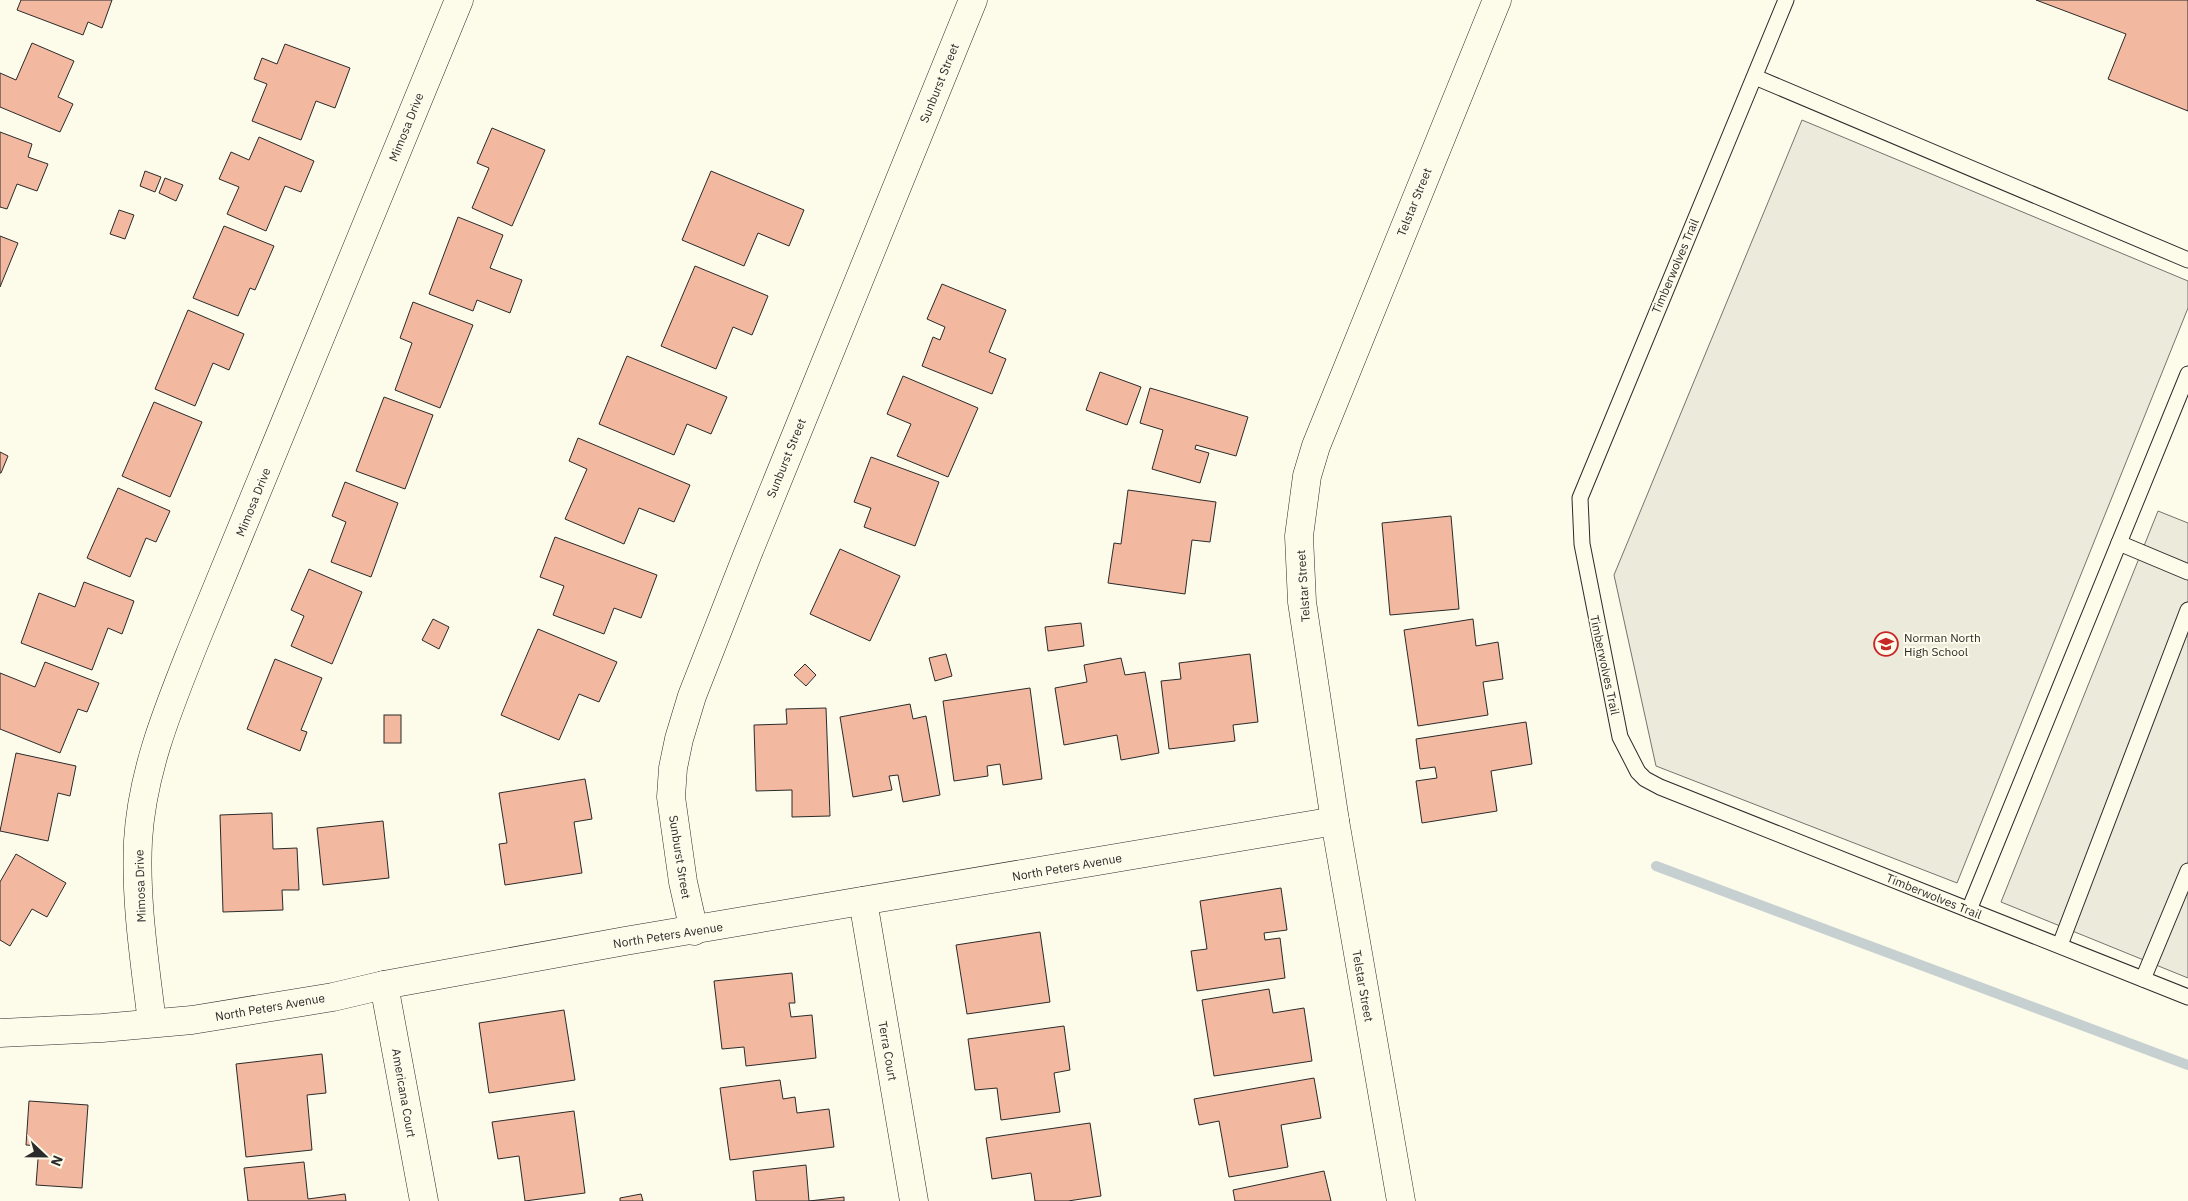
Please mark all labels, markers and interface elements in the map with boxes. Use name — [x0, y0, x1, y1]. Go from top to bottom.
street label: Sunburst Street — [916, 41, 962, 125]
street label: Mimosa Drive — [385, 90, 427, 164]
street label: Telstar Street — [1393, 166, 1435, 238]
street label: Timberwolves Trail — [1648, 216, 1702, 316]
street label: Sunburst Street — [763, 416, 809, 500]
street label: Mimosa Drive — [232, 465, 274, 539]
street label: Telstar Street — [1293, 549, 1313, 623]
street label: Timberwolves Trail — [1587, 614, 1623, 716]
place label: Norman North High School — [1904, 630, 1981, 659]
school or university icon: Norman North High School — [1873, 631, 1899, 657]
street label: Sunburst Street — [666, 814, 694, 900]
street label: Mimosa Drive — [131, 849, 149, 923]
street label: North Peters Avenue — [1011, 850, 1123, 884]
street label: Timberwolves Trail — [1884, 870, 1984, 922]
street label: North Peters Avenue — [612, 919, 724, 951]
street label: Telstar Street — [1349, 949, 1377, 1023]
street label: North Peters Avenue — [214, 990, 326, 1024]
street label: Terra Court — [875, 1020, 901, 1082]
street label: Americana Court — [389, 1047, 419, 1139]
north arrow — [20, 1131, 70, 1181]
text: N — [47, 1153, 67, 1169]

